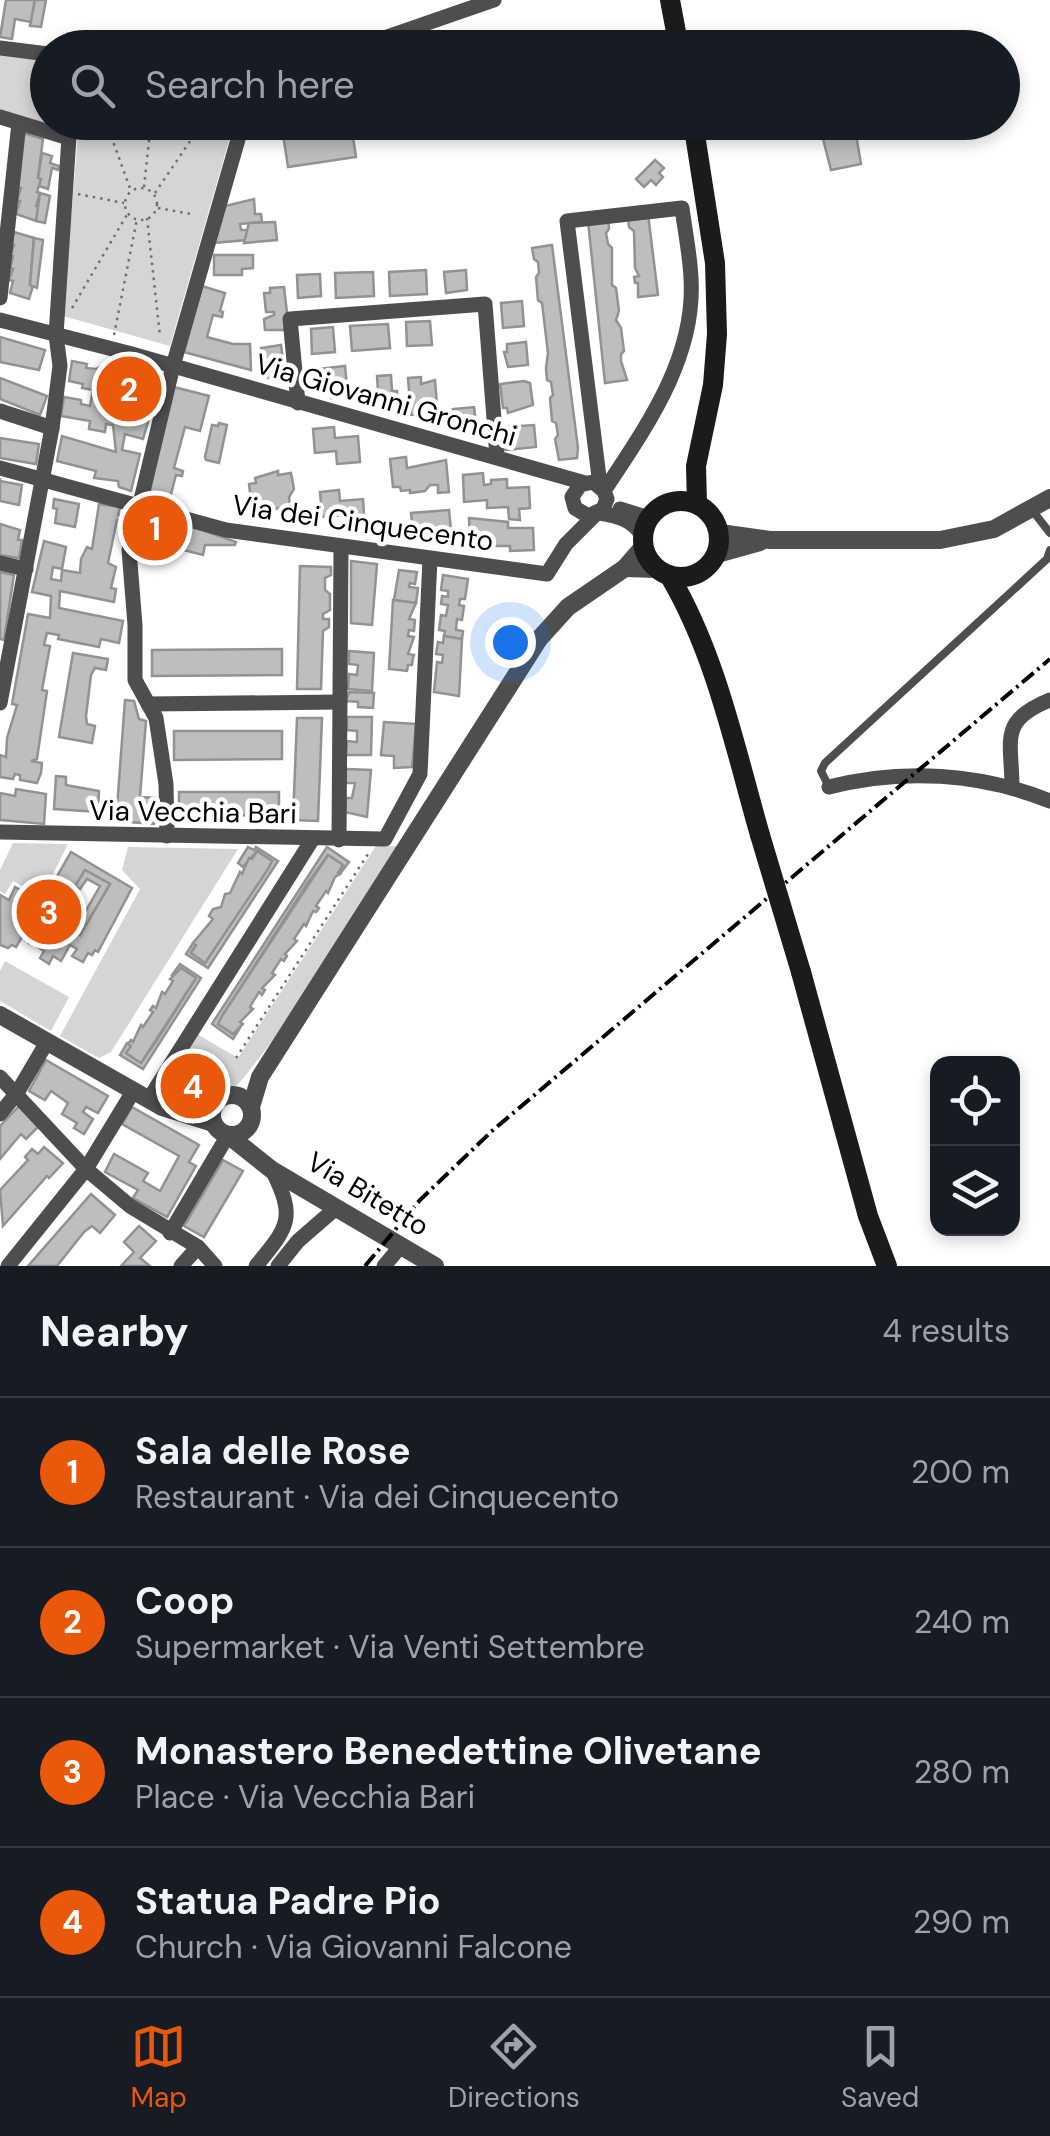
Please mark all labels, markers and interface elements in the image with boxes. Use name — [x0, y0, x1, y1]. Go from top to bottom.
search box — [30, 30, 1020, 140]
icon: search — [65, 58, 120, 113]
text: Search here — [145, 60, 355, 110]
street label: Via Giovanni Gronchi — [251, 345, 521, 455]
pin: 2 — [96, 352, 162, 426]
street label: Via dei Cinquecento — [230, 486, 496, 560]
pin: 1 — [122, 490, 188, 566]
your location — [485, 617, 536, 668]
street label: Via Vecchia Bari — [89, 792, 297, 832]
pin: 3 — [17, 874, 82, 950]
pin: 4 — [160, 1048, 226, 1124]
map controls — [930, 1056, 1020, 1236]
button: locate — [930, 1056, 1020, 1146]
street label: Via Bitetto — [300, 1143, 436, 1245]
button: layers — [930, 1146, 1020, 1236]
text: Nearby — [40, 1304, 189, 1359]
text: 4 results — [883, 1310, 1010, 1352]
text: Sala delle Rose — [135, 1426, 411, 1476]
text: 1 — [67, 1451, 78, 1493]
text: 200 m — [911, 1451, 1010, 1493]
text: Restaurant · Via dei Cinquecento — [135, 1476, 619, 1518]
text: Coop — [135, 1576, 234, 1626]
text: 2 — [63, 1601, 82, 1643]
text: 240 m — [914, 1601, 1010, 1643]
text: Supermarket · Via Venti Settembre — [135, 1626, 645, 1668]
text: Monastero Benedettine Olivetane — [135, 1726, 762, 1776]
text: 3 — [63, 1751, 82, 1793]
text: 280 m — [914, 1751, 1010, 1793]
text: Place · Via Vecchia Bari — [135, 1776, 475, 1818]
text: Statua Padre Pio — [135, 1876, 441, 1926]
text: 4 — [62, 1901, 83, 1943]
text: 290 m — [913, 1901, 1010, 1943]
text: Church · Via Giovanni Falcone — [135, 1926, 572, 1968]
tab: Map — [131, 2019, 187, 2116]
tab: Directions — [448, 2019, 580, 2116]
tab: Saved — [841, 2019, 919, 2116]

